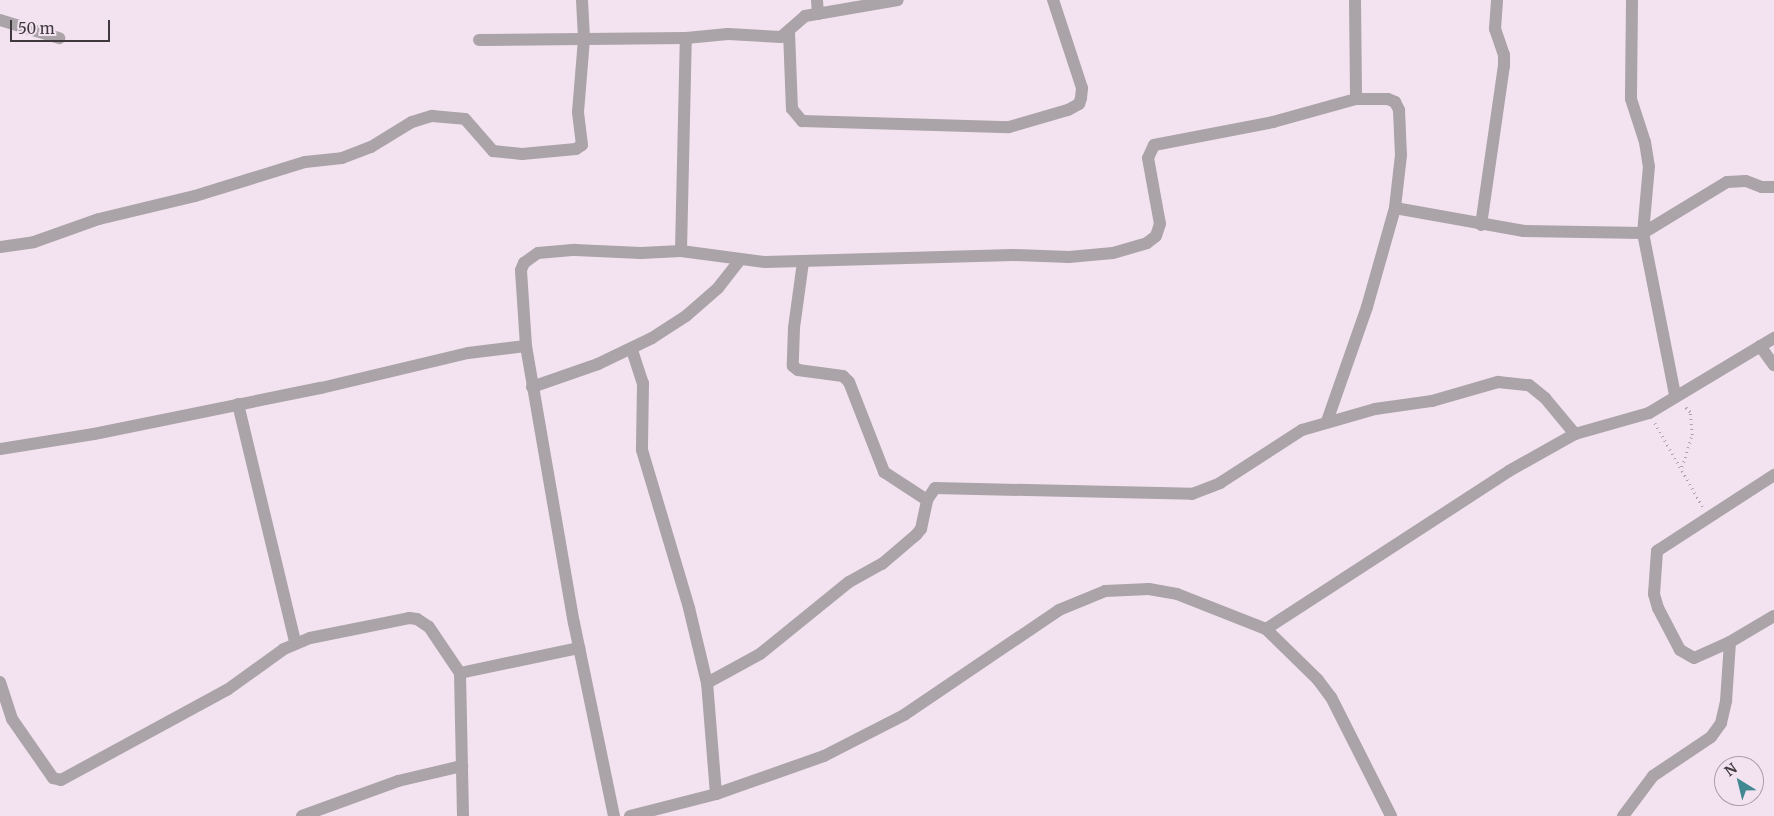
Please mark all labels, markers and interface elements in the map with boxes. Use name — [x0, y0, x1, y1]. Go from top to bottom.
scale bar — [12, 10, 112, 42]
text: 50 m — [18, 19, 55, 38]
north arrow — [1714, 756, 1764, 806]
text: N — [1721, 759, 1741, 780]

